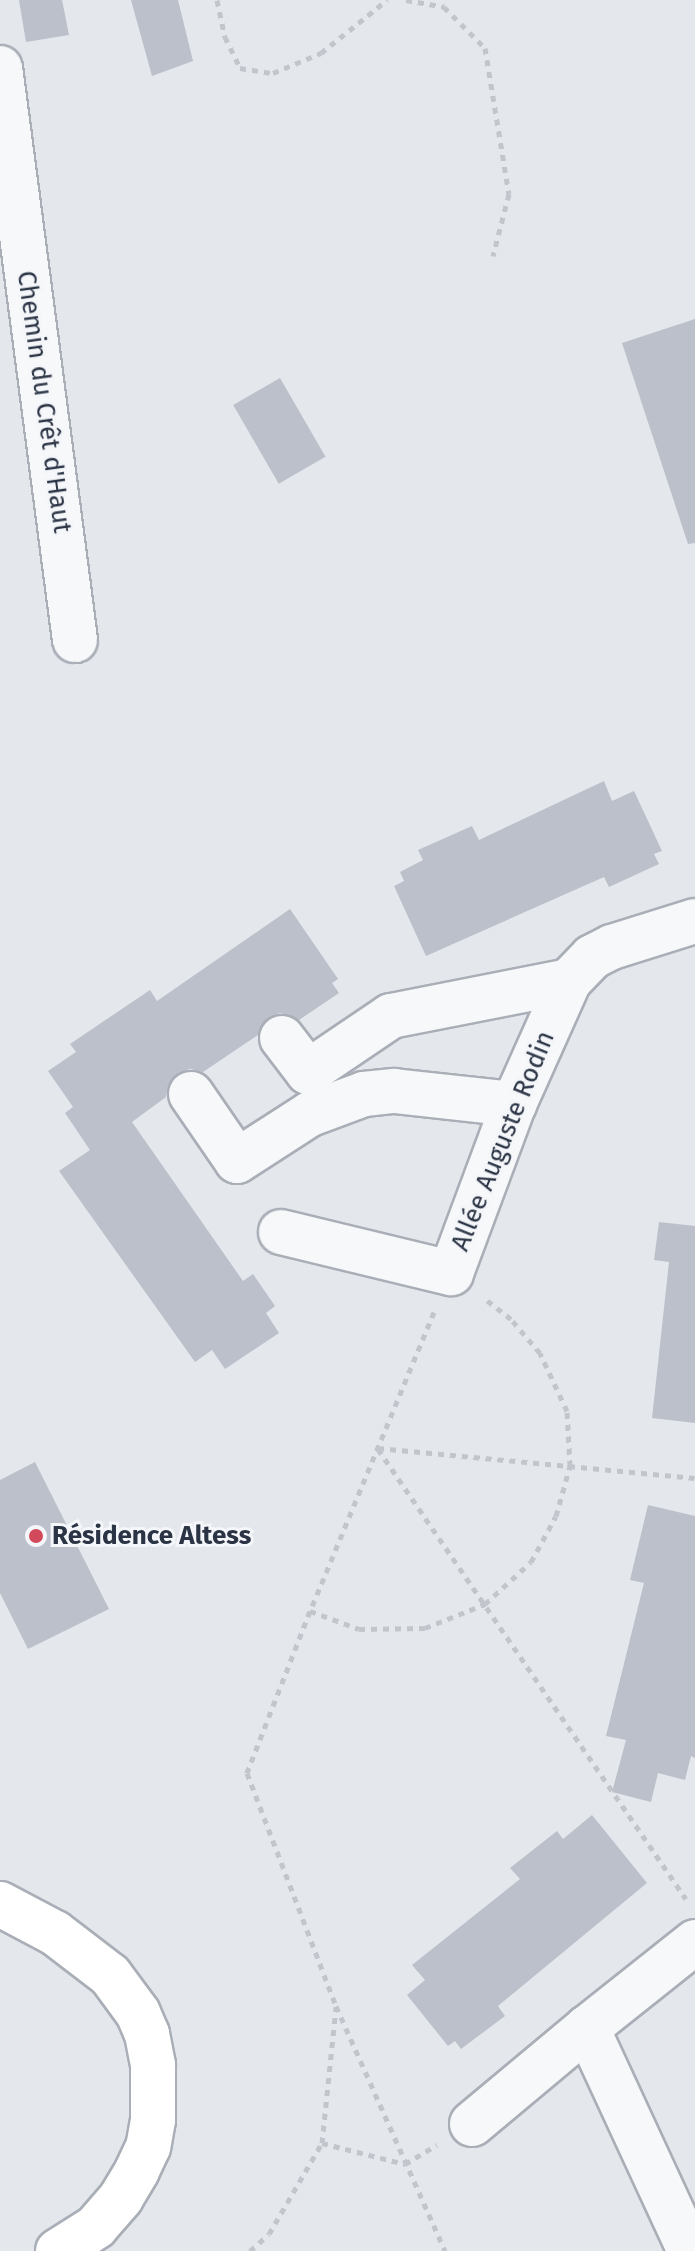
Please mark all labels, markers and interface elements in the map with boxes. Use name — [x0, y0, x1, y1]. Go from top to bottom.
street label: Chemin du Crêt d'Haut — [10, 269, 78, 535]
street label: Allée Auguste Rodin — [445, 1026, 561, 1256]
place label: Résidence Altess — [52, 1520, 251, 1552]
marker: Résidence Altess — [27, 1527, 45, 1545]

